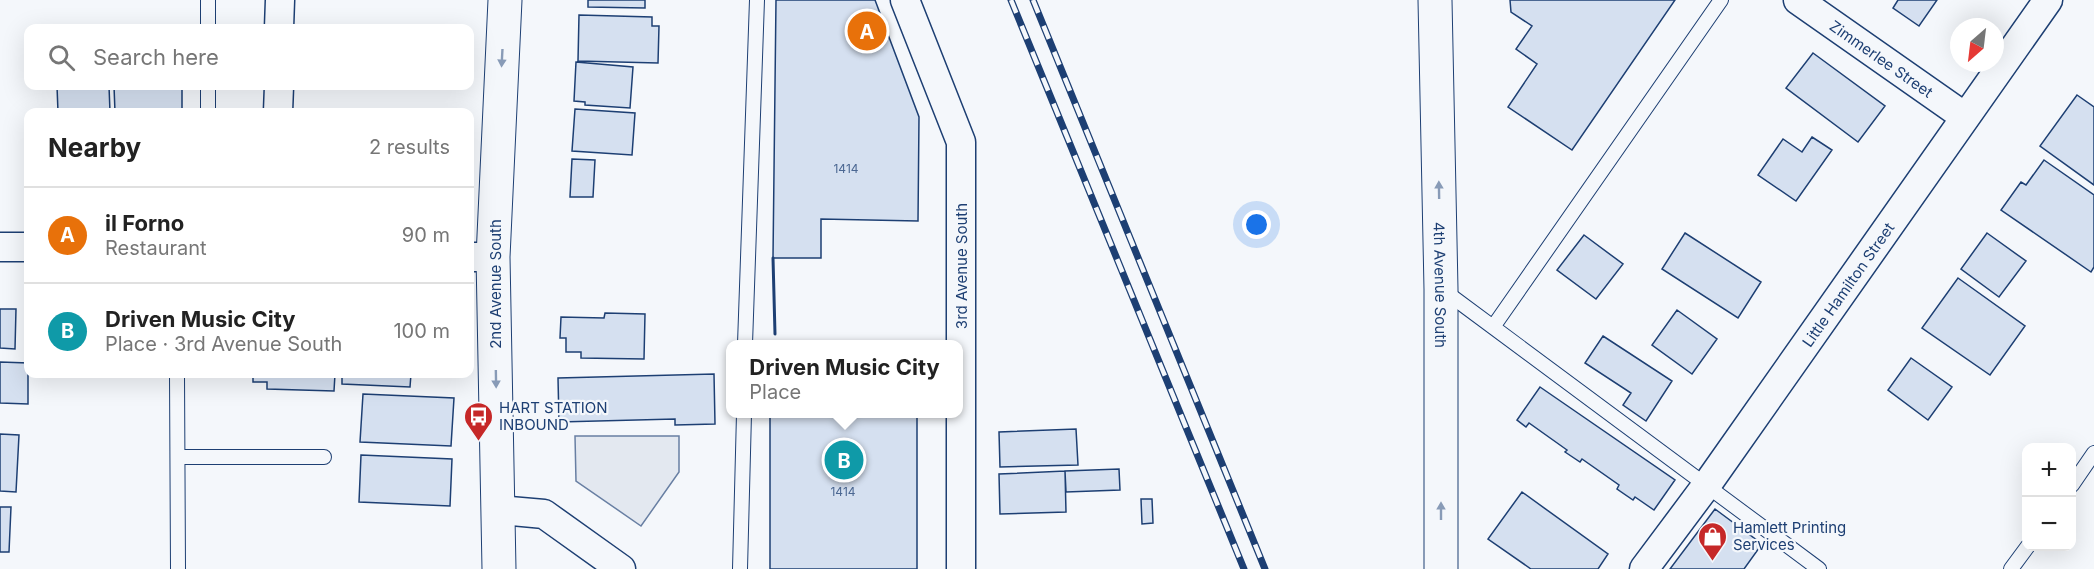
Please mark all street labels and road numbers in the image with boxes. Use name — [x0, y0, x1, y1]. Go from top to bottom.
street label: Zimmerlee Street — [1826, 16, 1937, 101]
street label: 3rd Avenue South — [952, 203, 971, 329]
street label: 2nd Avenue South — [486, 219, 505, 349]
street label: Little Hamilton Street — [1798, 219, 1898, 350]
street label: 4th Avenue South — [1430, 222, 1451, 348]

